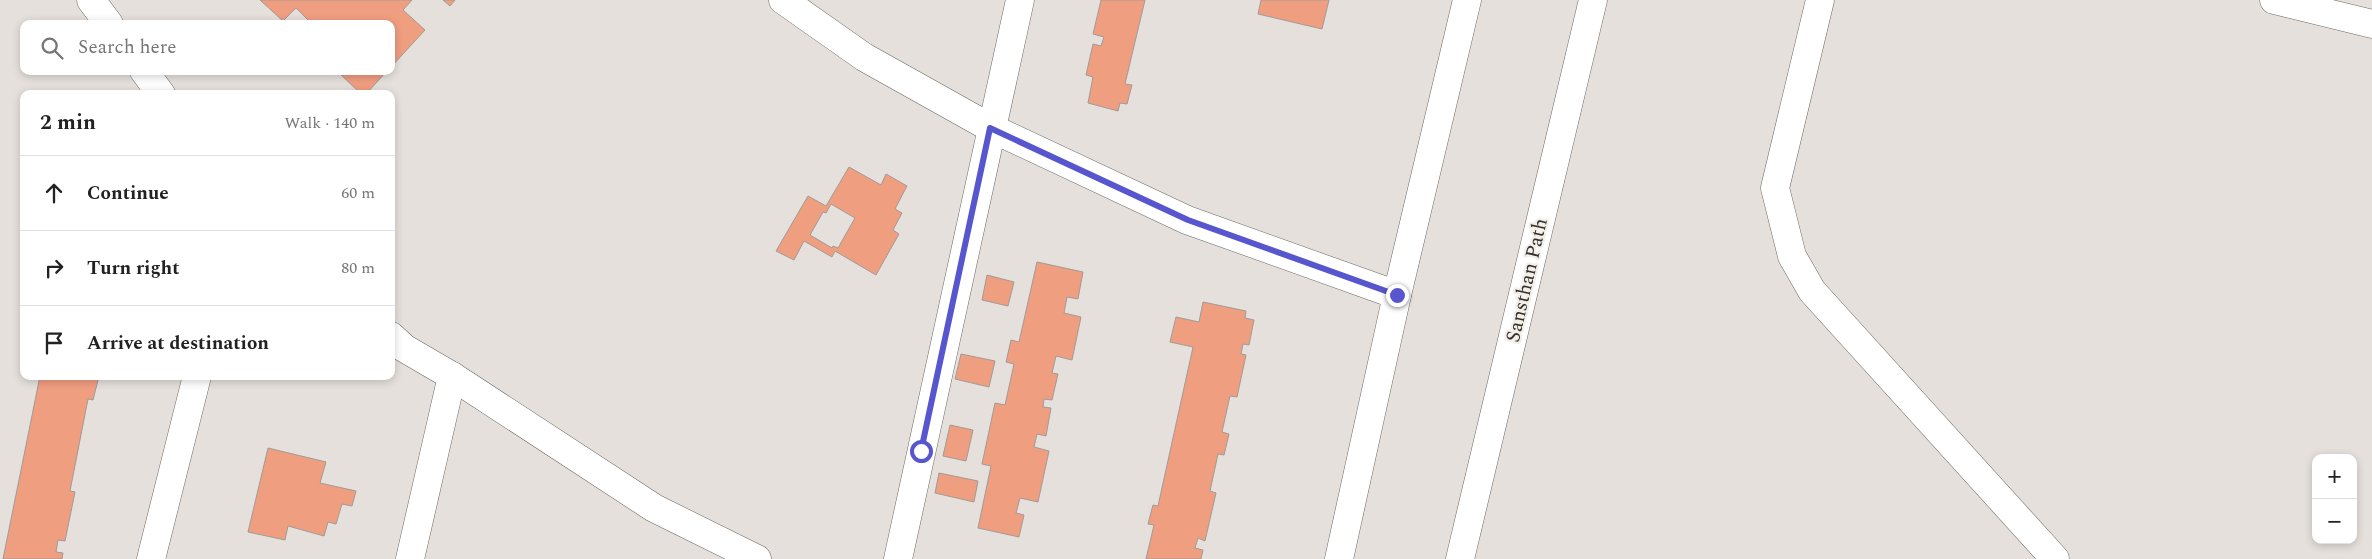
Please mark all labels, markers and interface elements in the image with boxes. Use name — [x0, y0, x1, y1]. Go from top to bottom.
search box — [20, 20, 395, 75]
text: Search here — [78, 33, 177, 62]
icon: search — [38, 34, 66, 62]
text: 2 min — [40, 107, 96, 139]
text: Walk · 140 m — [284, 111, 375, 135]
icon: ahead — [40, 179, 68, 207]
text: Continue — [87, 179, 169, 208]
text: 60 m — [341, 181, 375, 205]
street label: Sansthan Path — [1498, 215, 1556, 345]
icon: right — [40, 254, 68, 282]
text: Turn right — [87, 254, 180, 283]
text: 80 m — [341, 256, 375, 280]
route end — [1386, 284, 1409, 307]
icon: arrive — [40, 329, 68, 357]
text: Arrive at destination — [87, 329, 269, 358]
route start — [910, 440, 933, 463]
map controls — [2312, 454, 2357, 544]
button: + — [2312, 454, 2357, 499]
button: − — [2312, 499, 2357, 544]

